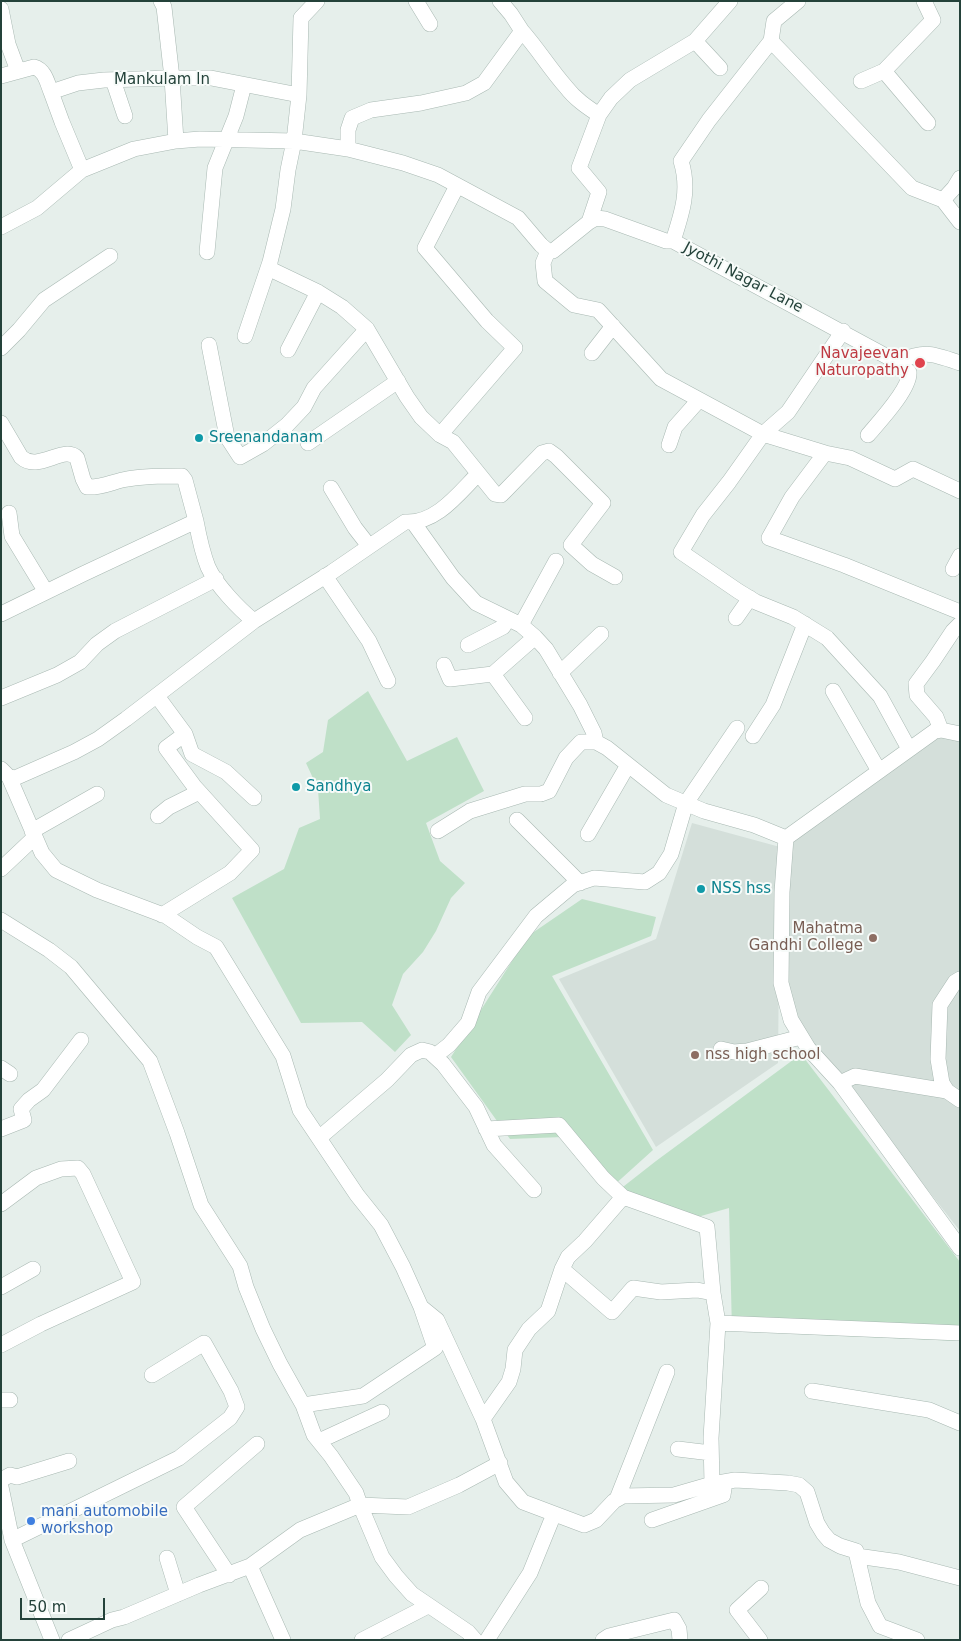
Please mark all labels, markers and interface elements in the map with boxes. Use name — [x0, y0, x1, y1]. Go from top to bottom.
street label: Mankulam ln — [114, 71, 210, 89]
street label: Jyothi Nagar Lane — [680, 239, 806, 317]
place label: Navajeevan Naturopathy — [815, 345, 909, 380]
marker: Navajeevan Naturopathy — [913, 356, 927, 370]
place label: Sreenandanam — [209, 429, 323, 447]
marker: Sreenandanam — [193, 432, 205, 444]
place label: Sandhya — [306, 778, 371, 796]
marker: Sandhya — [290, 781, 302, 793]
place label: NSS hss — [711, 880, 771, 898]
marker: NSS hss — [695, 883, 707, 895]
place label: Mahatma Gandhi College — [749, 920, 863, 955]
marker: Mahatma Gandhi College — [867, 932, 879, 944]
place label: nss high school — [705, 1046, 820, 1064]
marker: nss high school — [689, 1049, 701, 1061]
place label: mani automobile workshop — [41, 1503, 168, 1538]
marker: mani automobile workshop — [25, 1515, 37, 1527]
scale bar — [22, 1588, 108, 1620]
text: 50 m — [28, 1598, 66, 1616]

